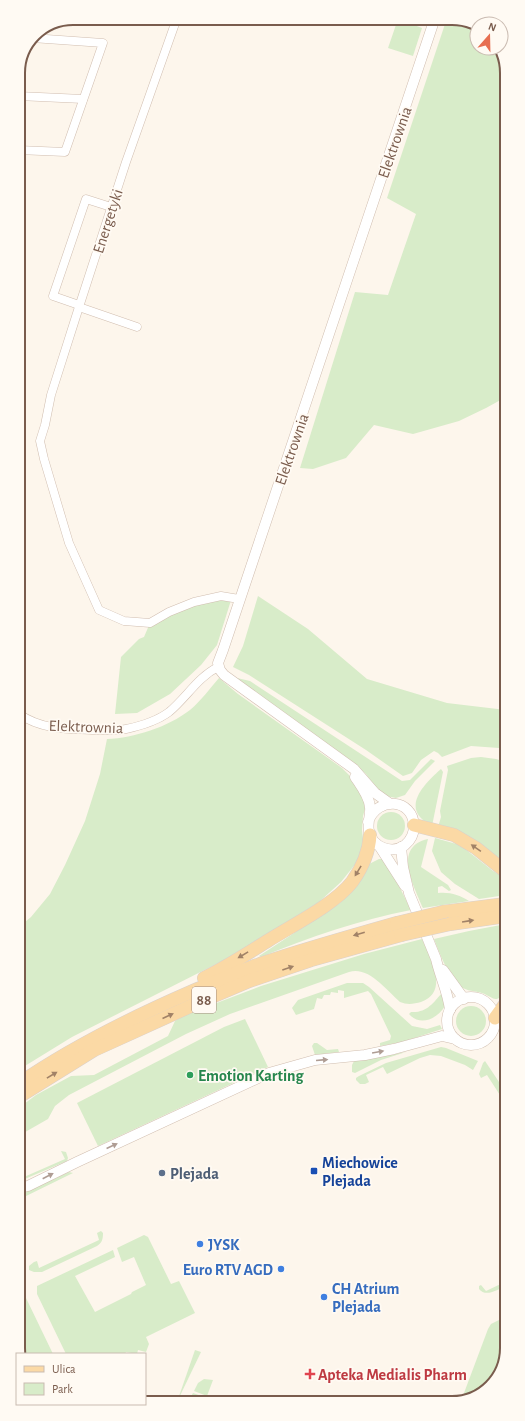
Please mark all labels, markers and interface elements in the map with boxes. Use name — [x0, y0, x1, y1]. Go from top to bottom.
north arrow — [469, 16, 509, 56]
text: N — [487, 21, 498, 34]
street label: Elektrownia — [375, 104, 415, 180]
street label: Energetyki — [90, 187, 127, 256]
street label: Elektrownia — [272, 411, 312, 487]
street label: Elektrownia — [48, 718, 123, 736]
one-way arrow — [470, 844, 481, 852]
one-way arrow — [355, 865, 362, 877]
one-way arrow — [462, 918, 474, 924]
one-way arrow — [353, 931, 365, 937]
one-way arrow — [237, 952, 249, 959]
one-way arrow — [283, 965, 295, 971]
road number: 88 — [192, 987, 216, 1013]
one-way arrow — [162, 1013, 173, 1019]
one-way arrow — [372, 1049, 384, 1055]
one-way arrow — [316, 1056, 328, 1063]
place label: Emotion Karting — [198, 1068, 305, 1084]
marker: Emotion Karting — [185, 1070, 195, 1080]
one-way arrow — [46, 1072, 58, 1079]
one-way arrow — [107, 1143, 118, 1149]
place label: Miechowice Plejada — [322, 1155, 398, 1190]
place label: Plejada — [170, 1166, 219, 1183]
marker: Miechowice Plejada — [309, 1166, 319, 1176]
marker: Plejada — [157, 1168, 167, 1178]
one-way arrow — [43, 1173, 54, 1179]
place label: JYSK — [208, 1237, 240, 1253]
marker: JYSK — [195, 1239, 205, 1249]
place label: Euro RTV AGD — [183, 1262, 274, 1278]
marker: Euro RTV AGD — [276, 1264, 286, 1274]
place label: CH Atrium Plejada — [332, 1281, 400, 1316]
marker: CH Atrium Plejada — [319, 1292, 329, 1302]
legend — [16, 1353, 146, 1405]
text: Ulica — [52, 1363, 76, 1375]
place label: Apteka Medialis Pharm — [318, 1367, 467, 1383]
marker: Apteka Medialis Pharm — [305, 1369, 315, 1379]
text: Park — [52, 1383, 73, 1395]

